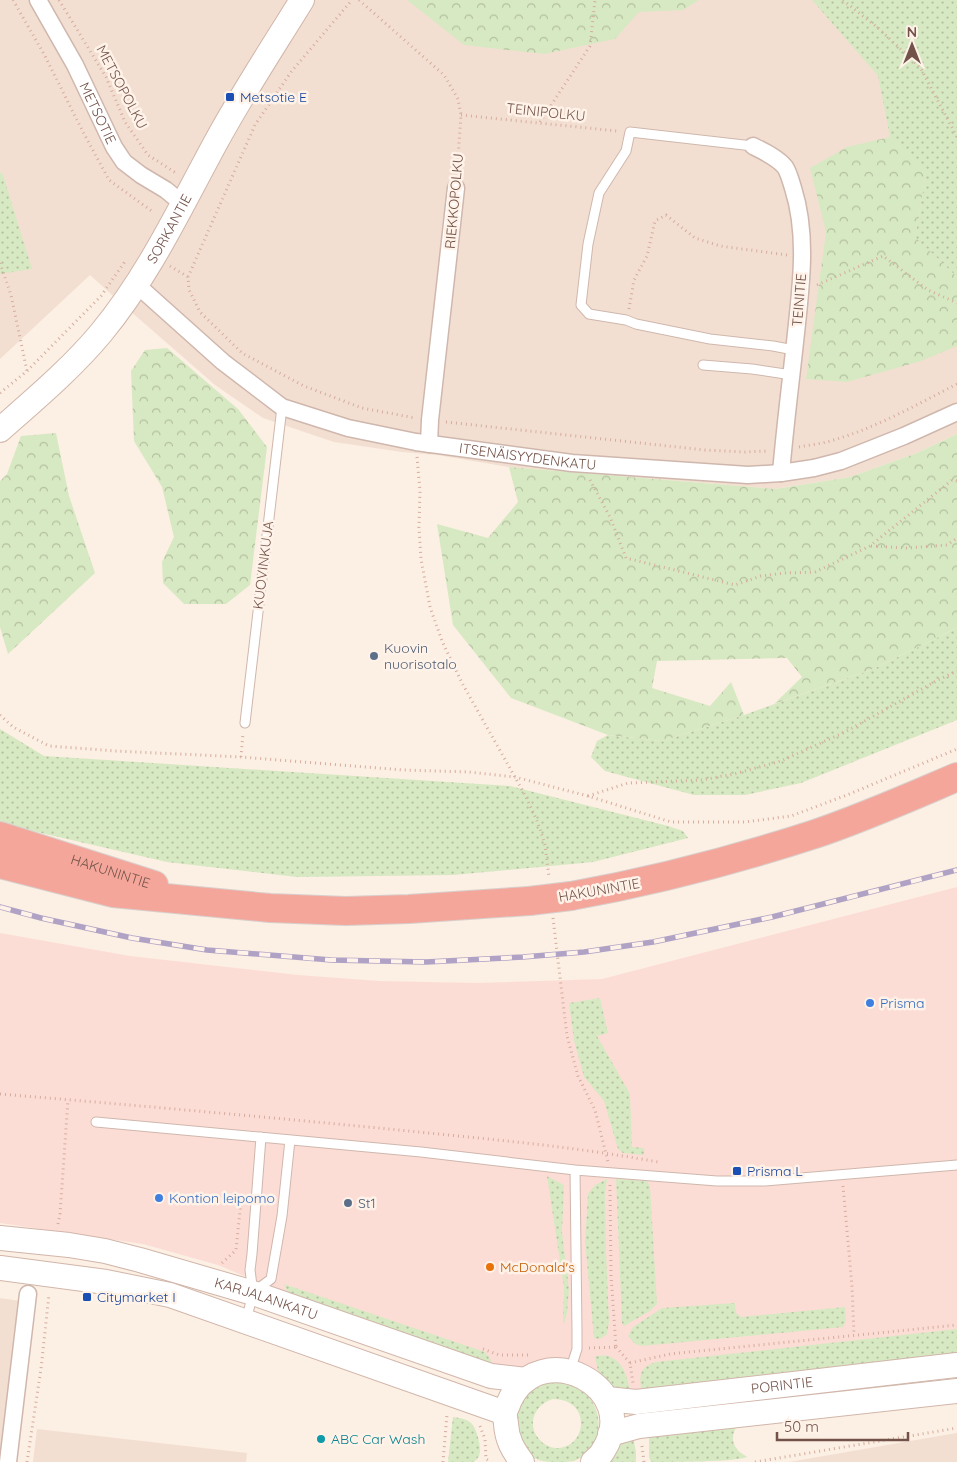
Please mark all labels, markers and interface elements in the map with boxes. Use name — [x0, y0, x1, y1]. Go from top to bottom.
north arrow — [887, 20, 937, 70]
text: N — [907, 23, 917, 41]
street label: METSOPOLKU — [92, 42, 152, 132]
street label: METSOTIE — [75, 79, 120, 147]
place label: Metsotie E — [240, 88, 307, 106]
marker: Metsotie E — [224, 91, 236, 103]
street label: TEINIPOLKU — [506, 99, 586, 125]
street label: RIEKKOPOLKU — [441, 153, 467, 249]
street label: SORKANTIE — [143, 191, 196, 267]
street label: TEINITIE — [788, 273, 810, 327]
street label: ITSENÄISYYDENKATU — [458, 439, 597, 474]
street label: KUOVINKUJA — [249, 520, 277, 610]
place label: Kuovin nuorisotalo — [384, 639, 457, 673]
marker: Kuovin nuorisotalo — [368, 650, 380, 662]
street label: HAKUNINTIE — [69, 850, 152, 892]
street label: HAKUNINTIE — [557, 874, 641, 906]
place label: Prisma — [880, 994, 925, 1012]
marker: Prisma — [864, 997, 876, 1009]
place label: Prisma L — [747, 1162, 803, 1180]
marker: Prisma L — [731, 1165, 743, 1177]
place label: Kontion leipomo — [169, 1189, 275, 1207]
marker: Kontion leipomo — [153, 1192, 165, 1204]
place label: St1 — [358, 1194, 376, 1212]
marker: St1 — [342, 1197, 354, 1209]
place label: McDonald's — [500, 1258, 575, 1276]
marker: McDonald's — [484, 1261, 496, 1273]
street label: KARJALANKATU — [212, 1273, 320, 1324]
place label: Citymarket I — [97, 1288, 176, 1306]
marker: Citymarket I — [81, 1291, 93, 1303]
street label: PORINTIE — [750, 1373, 814, 1398]
scale bar — [777, 1410, 908, 1442]
text: 50 m — [784, 1417, 819, 1436]
place label: ABC Car Wash — [331, 1430, 425, 1448]
marker: ABC Car Wash — [315, 1433, 327, 1445]

